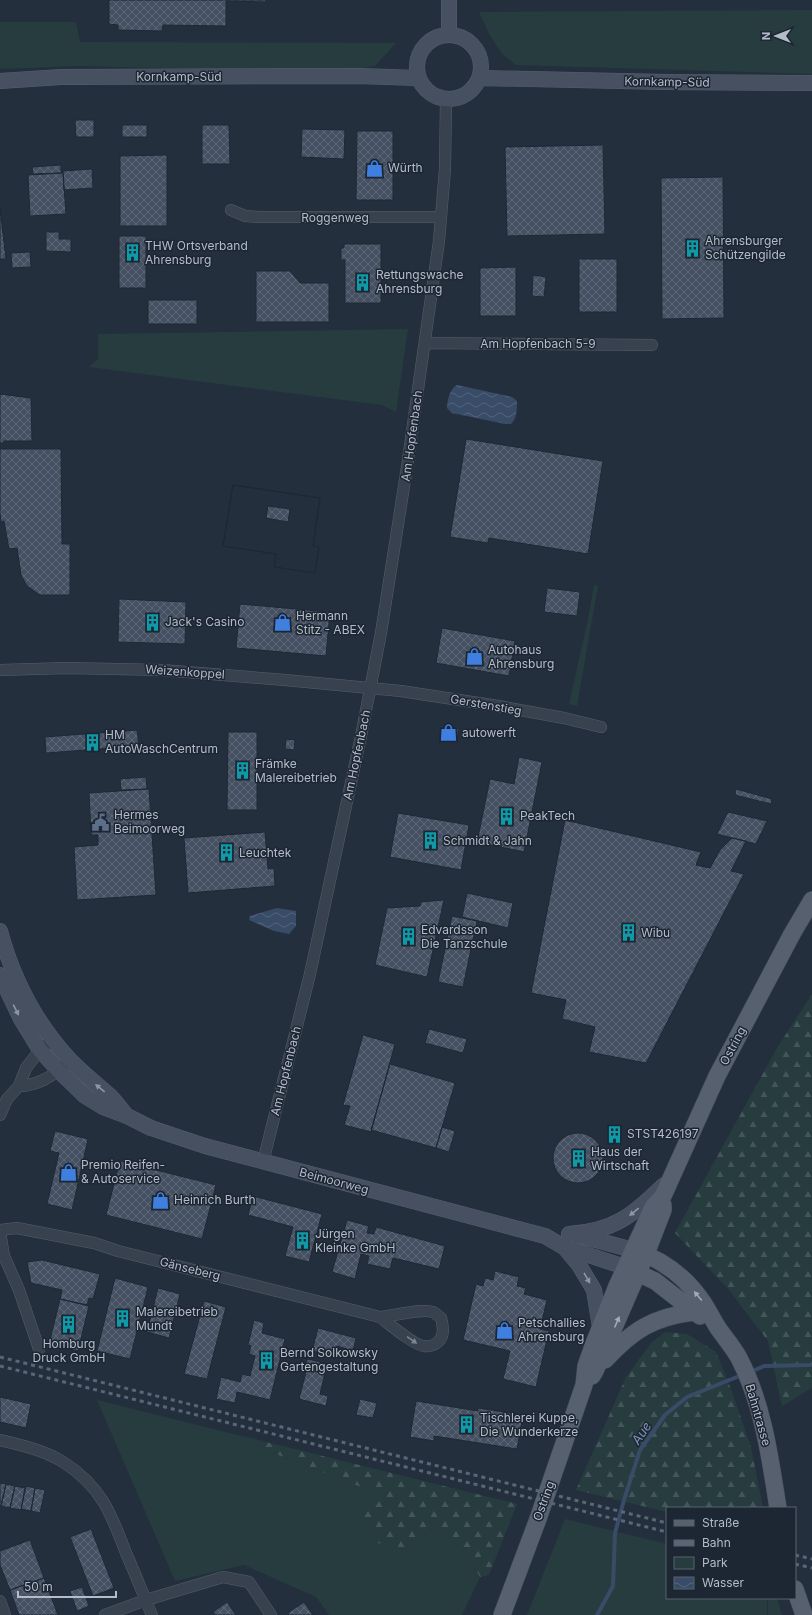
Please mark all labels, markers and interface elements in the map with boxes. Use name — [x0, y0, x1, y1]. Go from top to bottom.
north arrow — [756, 16, 796, 56]
text: N — [759, 32, 773, 40]
street label: Kornkamp-Süd — [136, 69, 222, 84]
street label: Kornkamp-Süd — [624, 73, 710, 90]
shop icon: Würth — [365, 158, 385, 178]
place label: Würth — [388, 160, 423, 175]
street label: Roggenweg — [301, 210, 369, 225]
place label: Ahrensburger Schützengilde — [705, 233, 786, 262]
place label: THW Ortsverband Ahrensburg — [145, 238, 248, 267]
building icon: Ahrensburger Schützengilde — [682, 238, 702, 258]
building icon: THW Ortsverband Ahrensburg — [122, 243, 142, 263]
place label: Rettungswache Ahrensburg — [376, 267, 464, 296]
building icon: Rettungswache Ahrensburg — [353, 272, 373, 292]
street label: Am Hopfenbach 5-9 — [480, 336, 596, 351]
street label: Am Hopfenbach — [398, 389, 425, 483]
place label: Hermann Stitz - ABEX — [296, 608, 365, 637]
building icon: Jack's Casino — [142, 612, 162, 632]
shop icon: Hermann Stitz - ABEX — [273, 613, 293, 633]
place label: Jack's Casino — [165, 614, 244, 629]
place label: Autohaus Ahrensburg — [488, 642, 554, 671]
shop icon: Autohaus Ahrensburg — [465, 647, 485, 667]
street label: Weizenkoppel — [145, 661, 225, 682]
street label: Gerstenstieg — [449, 691, 523, 718]
street label: Am Hopfenbach — [340, 708, 373, 801]
shop icon: autowerft — [439, 723, 459, 743]
place label: autowerft — [462, 725, 516, 740]
place label: HM AutoWaschCentrum — [105, 727, 218, 756]
building icon: HM AutoWaschCentrum — [82, 732, 102, 752]
place label: Främke Malereibetrieb — [255, 756, 337, 785]
building icon: Främke Malereibetrieb — [232, 761, 252, 781]
building icon: PeakTech — [497, 806, 517, 826]
place label: Hermes Beimoorweg — [114, 807, 185, 836]
place label: PeakTech — [520, 808, 575, 823]
public building icon: Hermes Beimoorweg — [91, 812, 111, 832]
building icon: Schmidt & Jahn — [420, 831, 440, 851]
place label: Schmidt & Jahn — [443, 833, 532, 848]
building icon: Leuchtek — [216, 843, 236, 863]
place label: Leuchtek — [239, 845, 292, 860]
place label: Edvardsson Die Tanzschule — [421, 922, 508, 951]
building icon: Wibu — [618, 923, 638, 943]
place label: Wibu — [641, 925, 670, 940]
building icon: Edvardsson Die Tanzschule — [398, 927, 418, 947]
one-way arrow — [13, 1005, 19, 1016]
street label: Am Hopfenbach — [267, 1024, 304, 1117]
street label: Ostring — [716, 1024, 749, 1068]
one-way arrow — [95, 1083, 105, 1092]
building icon: STST426197 — [604, 1124, 624, 1144]
place label: STST426197 — [627, 1126, 699, 1141]
place label: Haus der Wirtschaft — [591, 1144, 649, 1173]
building icon: Haus der Wirtschaft — [568, 1149, 588, 1169]
place label: Premio Reifen- & Autoservice — [81, 1157, 165, 1186]
shop icon: Premio Reifen- & Autoservice — [58, 1162, 78, 1182]
street label: Beimoorweg — [298, 1164, 370, 1197]
shop icon: Heinrich Burth — [151, 1190, 171, 1210]
place label: Heinrich Burth — [174, 1192, 256, 1207]
one-way arrow — [629, 1207, 639, 1216]
place label: Jürgen Kleinke GmbH — [315, 1226, 395, 1255]
building icon: Jürgen Kleinke GmbH — [292, 1231, 312, 1251]
street label: Gänseberg — [158, 1254, 222, 1283]
one-way arrow — [583, 1273, 591, 1283]
one-way arrow — [694, 1291, 703, 1301]
place label: Malereibetrieb Mundt — [136, 1304, 218, 1333]
building icon: Malereibetrieb Mundt — [113, 1309, 133, 1329]
building icon: Homburg Druck GmbH — [59, 1315, 79, 1335]
place label: Petschallies Ahrensburg — [518, 1315, 585, 1344]
one-way arrow — [614, 1317, 620, 1328]
shop icon: Petschallies Ahrensburg — [495, 1320, 515, 1340]
place label: Homburg Druck GmbH — [33, 1336, 105, 1365]
one-way arrow — [407, 1336, 417, 1344]
place label: Bernd Solkowsky Gartengestaltung — [280, 1345, 378, 1374]
building icon: Bernd Solkowsky Gartengestaltung — [257, 1350, 277, 1370]
street label: Bahntrasse — [743, 1382, 774, 1448]
place label: Tischlerei Kuppe, Die Wunderkerze — [480, 1410, 578, 1439]
building icon: Tischlerei Kuppe, Die Wunderkerze — [457, 1415, 477, 1435]
water label: Aue — [627, 1419, 654, 1448]
street label: Ostring — [529, 1479, 558, 1523]
legend — [666, 1507, 796, 1599]
text: Straße — [702, 1515, 739, 1530]
text: Bahn — [702, 1535, 731, 1550]
text: Park — [702, 1555, 728, 1570]
scale bar — [18, 1573, 116, 1599]
text: Wasser — [702, 1575, 745, 1590]
text: 50 m — [24, 1579, 53, 1594]

